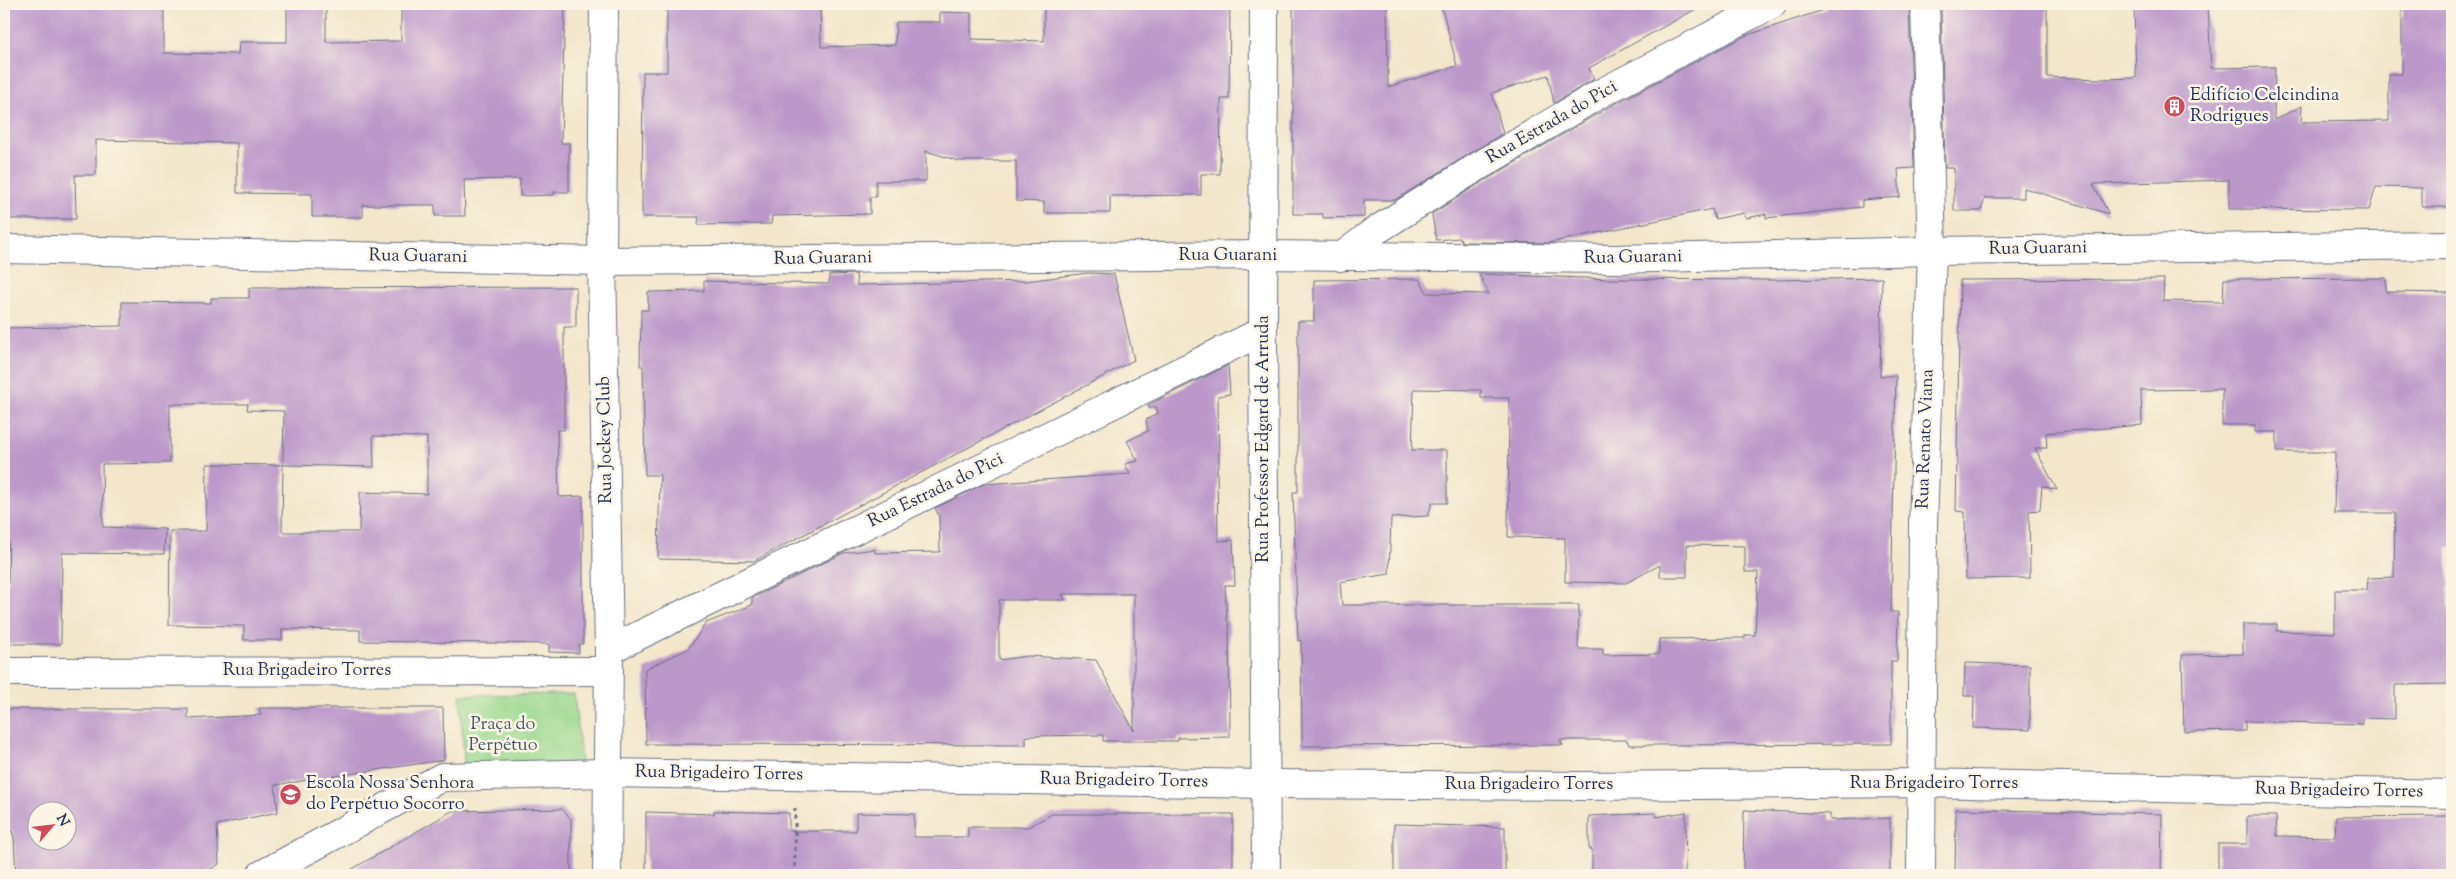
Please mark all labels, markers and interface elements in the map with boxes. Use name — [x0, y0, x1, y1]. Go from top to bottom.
street label: Rua Estrada do Pici — [1481, 75, 1623, 171]
place label: Edifício Celcindina Rodrigues — [2190, 83, 2339, 130]
building icon: Edifício Celcindina Rodrigues — [2162, 94, 2186, 118]
street label: Rua Guarani — [1988, 235, 2088, 263]
street label: Rua Guarani — [368, 243, 468, 271]
street label: Rua Guarani — [1179, 243, 1277, 269]
street label: Rua Guarani — [1583, 244, 1683, 272]
street label: Rua Guarani — [773, 245, 873, 273]
street label: Rua Professor Edgard de Arruda — [1251, 315, 1277, 563]
street label: Rua Renato Viana — [1911, 369, 1941, 509]
street label: Rua Jockey Club — [592, 376, 620, 504]
street label: Rua Estrada do Pici — [864, 447, 1008, 535]
street label: Rua Brigadeiro Torres — [223, 658, 391, 684]
park label: Praça do Perpétuo — [468, 712, 538, 759]
street label: Rua Brigadeiro Torres — [635, 760, 803, 788]
street label: Rua Brigadeiro Torres — [1040, 767, 1208, 795]
place label: Escola Nossa Senhora do Perpétuo Socorro — [306, 771, 474, 818]
street label: Rua Brigadeiro Torres — [1850, 771, 2018, 797]
street label: Rua Brigadeiro Torres — [1445, 772, 1613, 798]
street label: Rua Brigadeiro Torres — [2255, 777, 2423, 805]
school or university icon: Escola Nossa Senhora do Perpétuo Socorro — [278, 782, 302, 806]
north arrow — [28, 802, 78, 852]
text: N — [50, 811, 73, 830]

